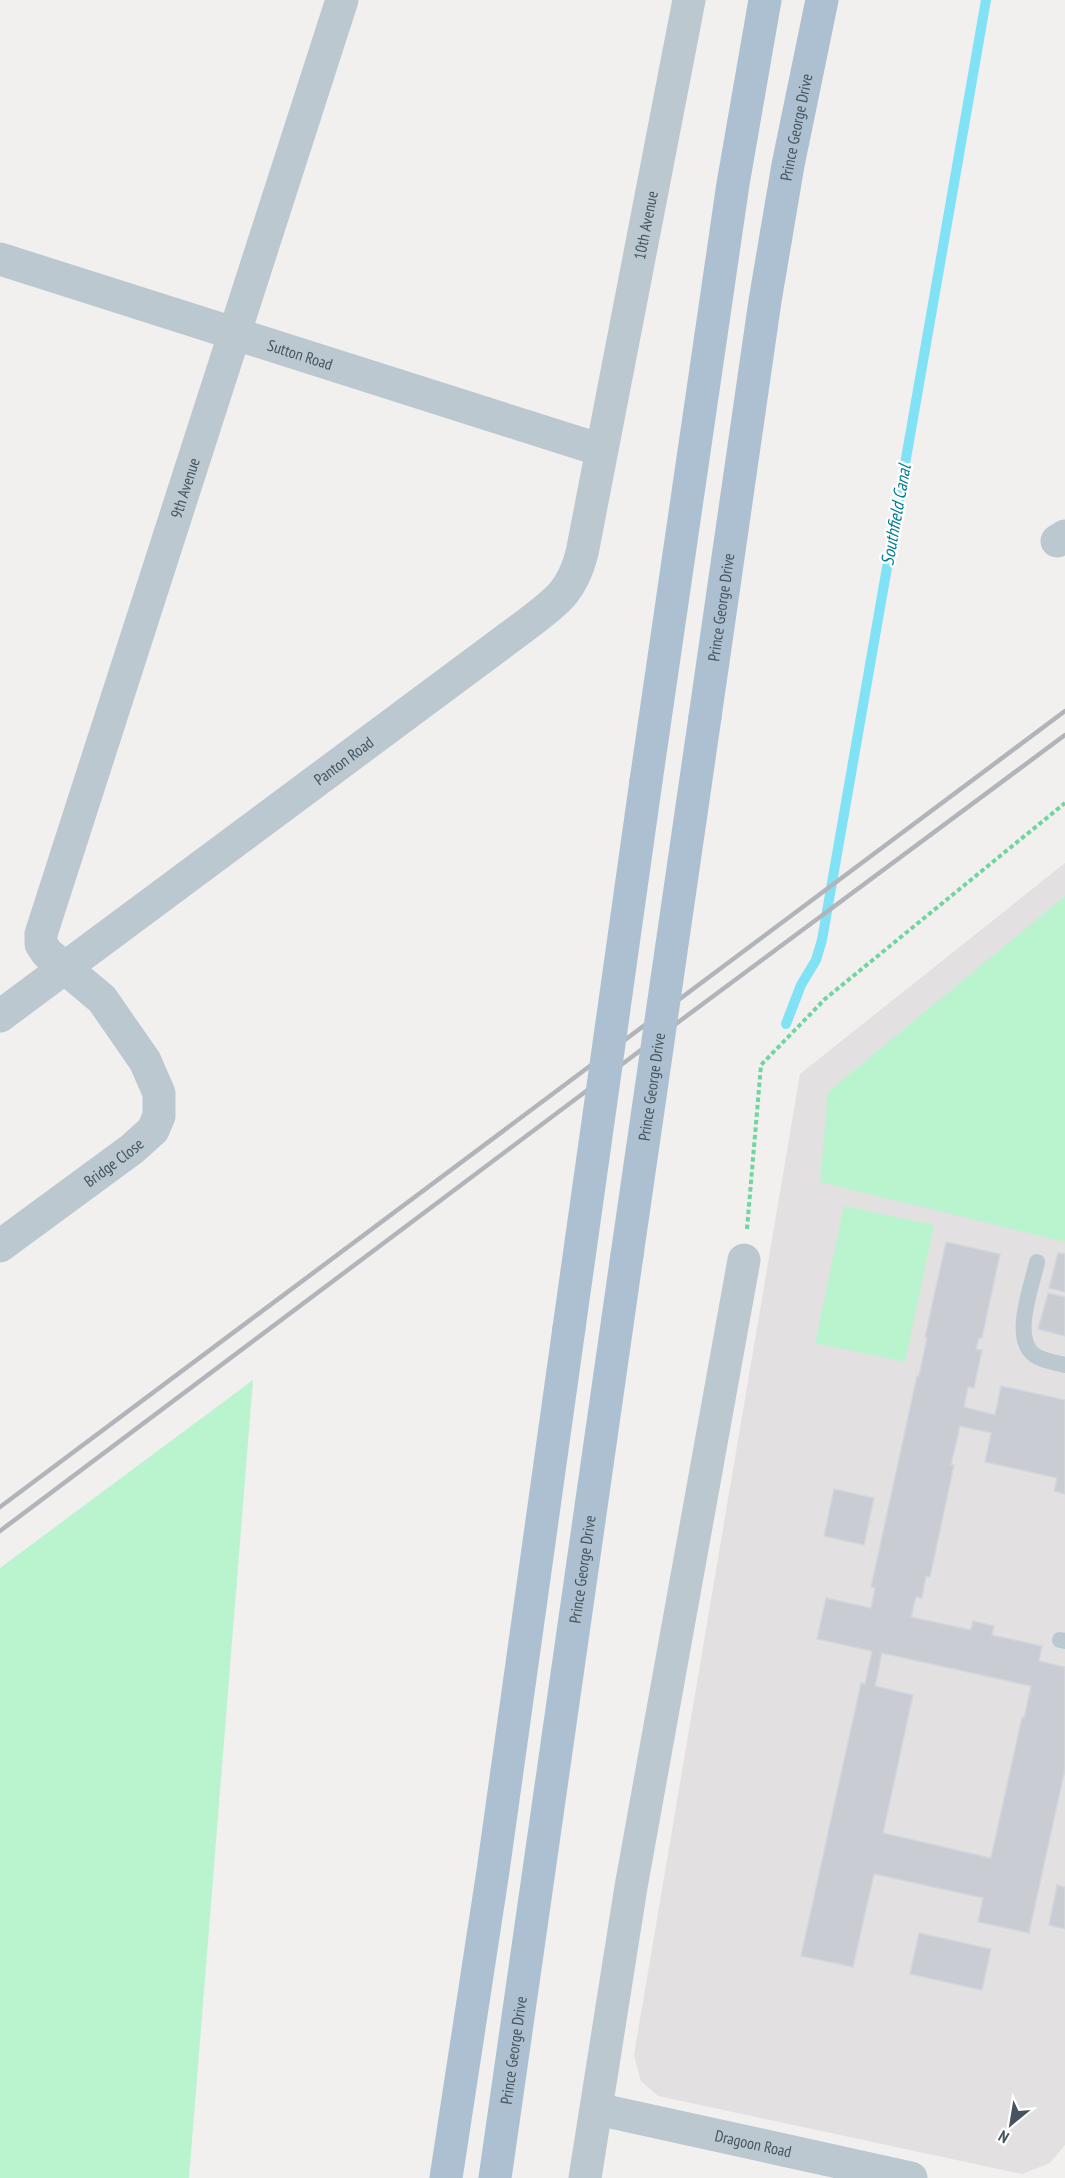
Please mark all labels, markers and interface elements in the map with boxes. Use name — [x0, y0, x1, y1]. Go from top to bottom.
street label: Prince George Drive — [776, 72, 817, 182]
street label: 10th Avenue — [629, 189, 662, 261]
street label: Sutton Road — [265, 335, 335, 374]
street label: 9th Avenue — [166, 455, 204, 520]
water label: Southfield Canal — [875, 461, 916, 567]
street label: Prince George Drive — [703, 552, 739, 662]
street label: Panton Road — [310, 732, 377, 789]
street label: Prince George Drive — [634, 1031, 669, 1142]
street label: Bridge Close — [80, 1134, 147, 1191]
street label: Prince George Drive — [564, 1514, 600, 1624]
street label: Prince George Drive — [496, 1995, 531, 2106]
north arrow — [981, 2094, 1041, 2154]
street label: Dragoon Road — [713, 2125, 793, 2161]
text: N — [995, 2126, 1012, 2148]

